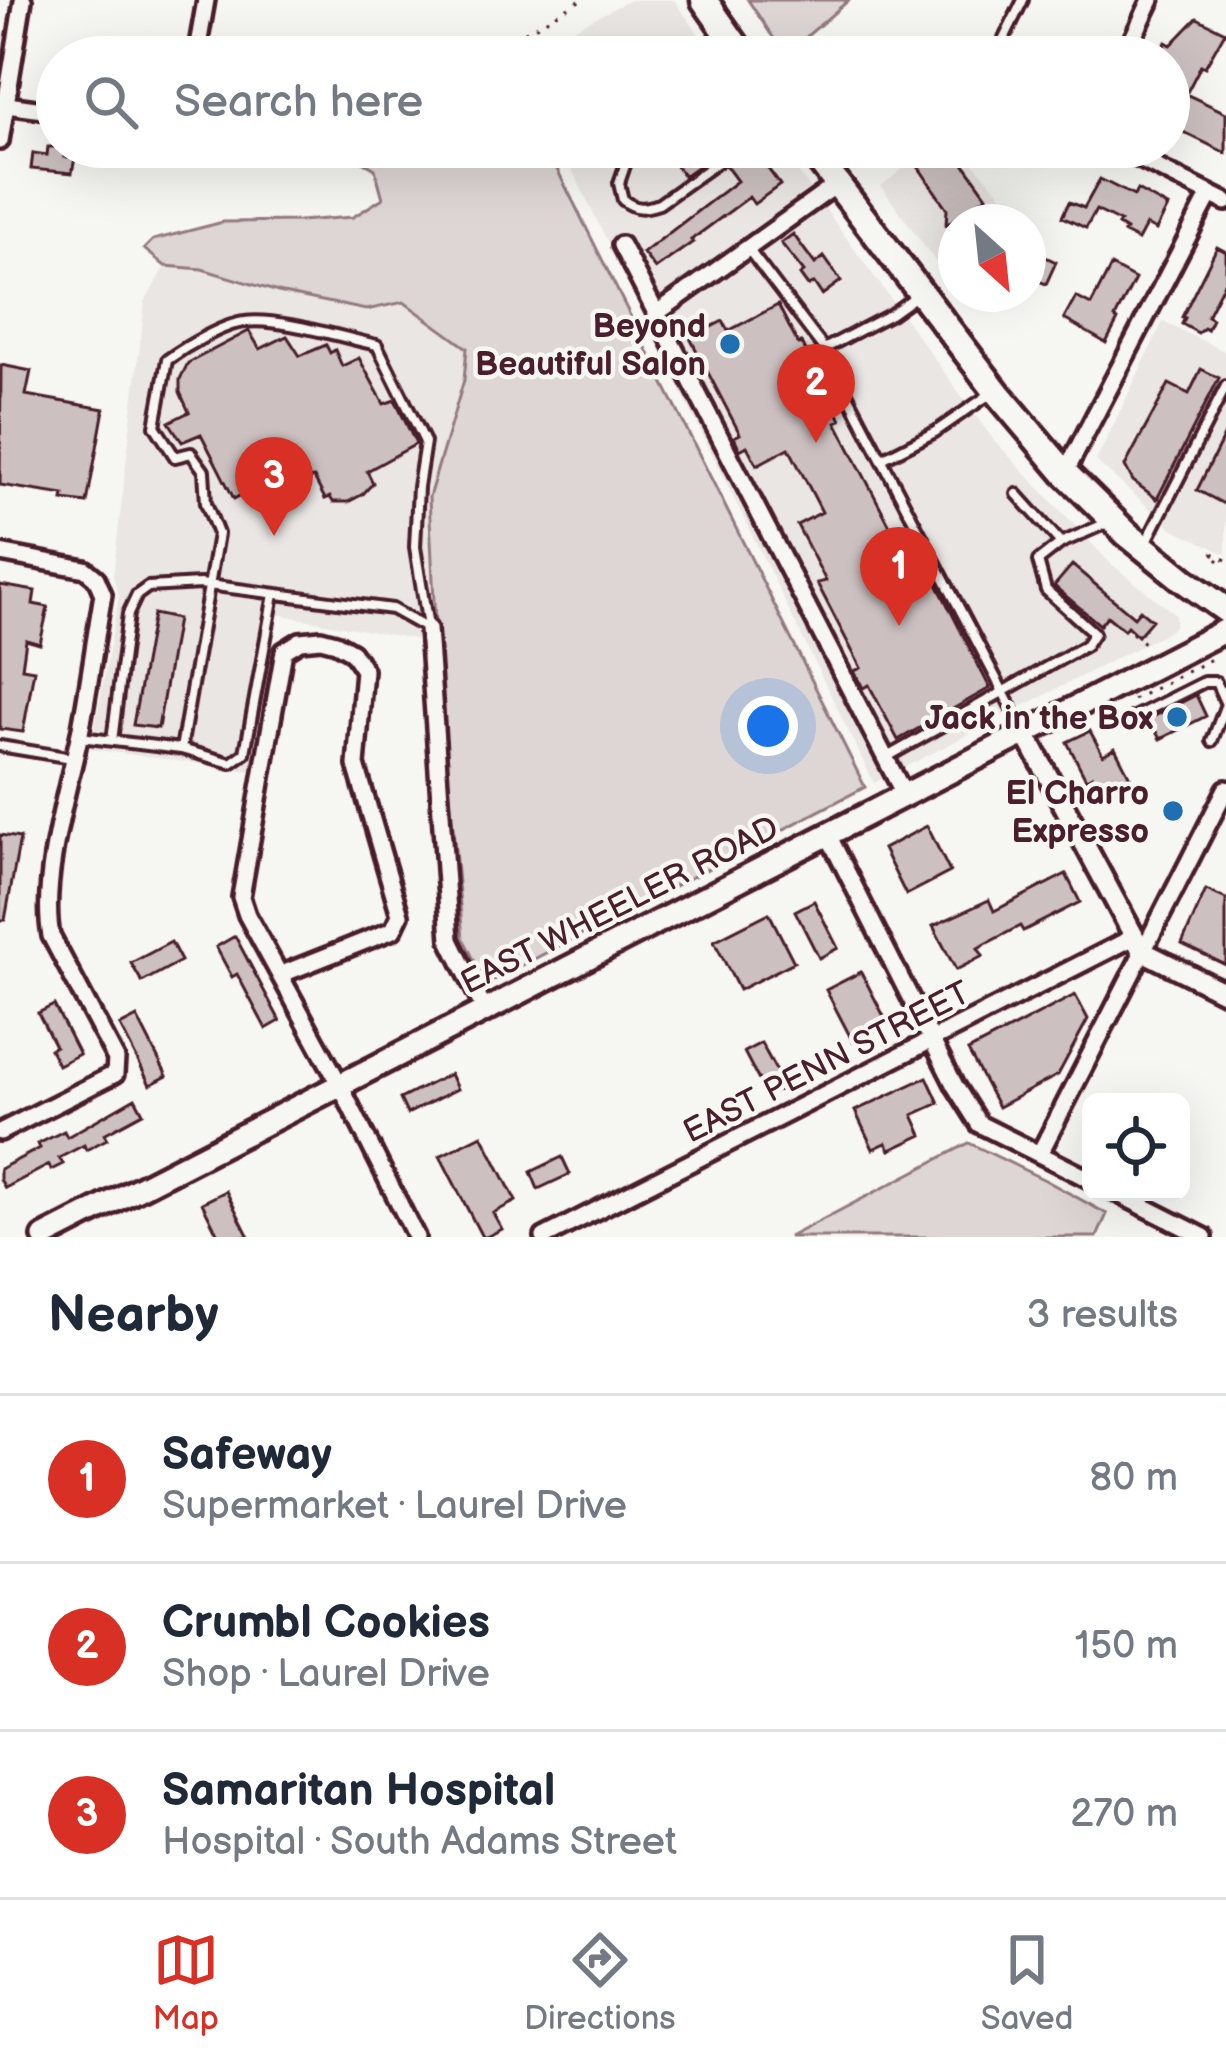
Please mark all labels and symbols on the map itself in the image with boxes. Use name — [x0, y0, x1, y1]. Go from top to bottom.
north arrow — [938, 204, 1046, 312]
place label: Beyond Beautiful Salon — [475, 307, 706, 385]
marker: Beyond Beautiful Salon — [717, 331, 743, 357]
pin: 2 — [777, 344, 855, 443]
pin: 3 — [235, 437, 313, 536]
pin: 1 — [860, 527, 938, 626]
your location — [738, 696, 798, 756]
place label: Jack in the Box — [925, 699, 1153, 739]
marker: Jack in the Box — [1164, 704, 1190, 730]
place label: El Charro Expresso — [1006, 774, 1149, 852]
marker: El Charro Expresso — [1160, 798, 1186, 824]
street label: EAST WHEELER ROAD — [454, 808, 786, 1003]
street label: EAST PENN STREET — [677, 973, 977, 1152]

